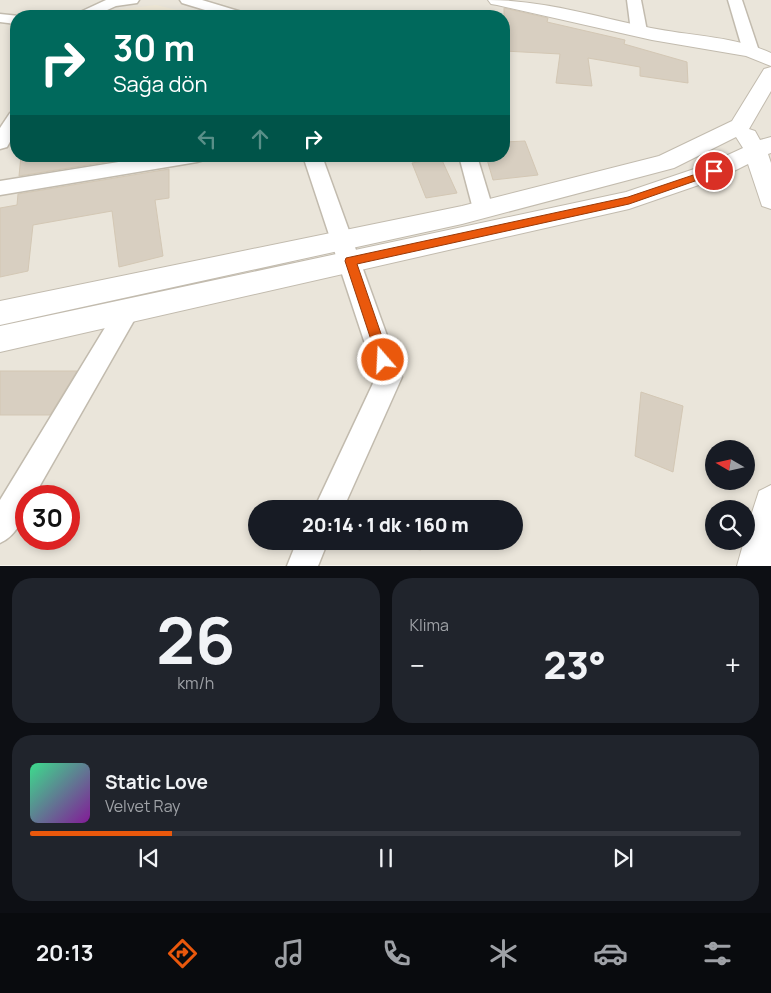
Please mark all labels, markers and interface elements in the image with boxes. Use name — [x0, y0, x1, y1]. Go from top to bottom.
text: 30 m — [113, 24, 195, 72]
icon: right — [30, 30, 95, 95]
text: Sağa dön — [113, 69, 208, 99]
icon: left — [193, 125, 221, 153]
icon: ahead — [246, 125, 274, 153]
icon: right — [299, 125, 327, 153]
pin — [693, 150, 735, 192]
icon: arrive — [700, 157, 728, 185]
position arrow — [356, 333, 408, 385]
north arrow — [705, 440, 755, 490]
map controls — [705, 440, 755, 550]
speed limit sign: 30 — [15, 485, 80, 550]
button: search — [705, 500, 755, 550]
text: 20:14 · 1 dk · 160 m — [302, 512, 469, 538]
text: 26 — [156, 595, 235, 684]
text: Klima — [410, 614, 449, 636]
text: 23° — [543, 638, 606, 690]
text: − — [410, 646, 425, 684]
text: + — [725, 646, 741, 684]
text: km/h — [177, 672, 214, 694]
text: Static Love — [105, 769, 208, 795]
text: Velvet Ray — [105, 795, 181, 817]
icon: previous — [135, 844, 163, 872]
icon: pause — [372, 844, 400, 872]
icon: next — [609, 844, 637, 872]
icon: directions — [165, 936, 200, 971]
icon: music — [272, 936, 307, 971]
icon: phone — [379, 936, 414, 971]
icon: climate — [486, 936, 521, 971]
icon: car — [593, 936, 628, 971]
icon: filters — [700, 936, 735, 971]
text: 20:13 — [36, 938, 94, 968]

